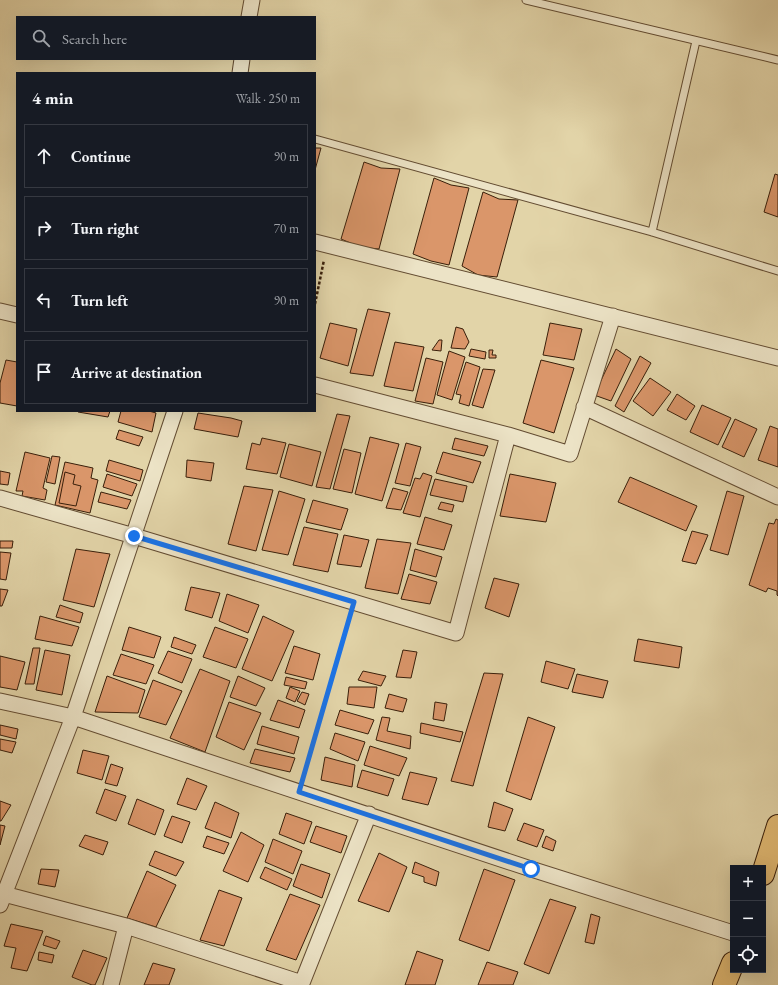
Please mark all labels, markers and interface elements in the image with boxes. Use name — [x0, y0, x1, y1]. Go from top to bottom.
search box — [16, 16, 316, 60]
icon: search — [30, 27, 52, 49]
text: Search here — [62, 29, 127, 48]
text: 4 min — [32, 87, 73, 109]
text: Walk · 250 m — [236, 90, 300, 107]
icon: ahead — [33, 145, 55, 167]
text: Continue — [71, 147, 131, 166]
text: 90 m — [274, 148, 299, 165]
icon: right — [33, 217, 55, 239]
text: Turn right — [71, 219, 139, 238]
text: 70 m — [274, 220, 299, 237]
icon: left — [33, 289, 55, 311]
text: Turn left — [71, 291, 128, 310]
text: 90 m — [274, 292, 299, 309]
icon: arrive — [33, 361, 55, 383]
text: Arrive at destination — [71, 363, 202, 382]
route end — [125, 527, 143, 545]
route start — [522, 860, 540, 878]
map controls — [730, 865, 766, 973]
button: + — [730, 865, 766, 901]
button: − — [730, 901, 766, 937]
button: locate — [730, 937, 766, 973]

